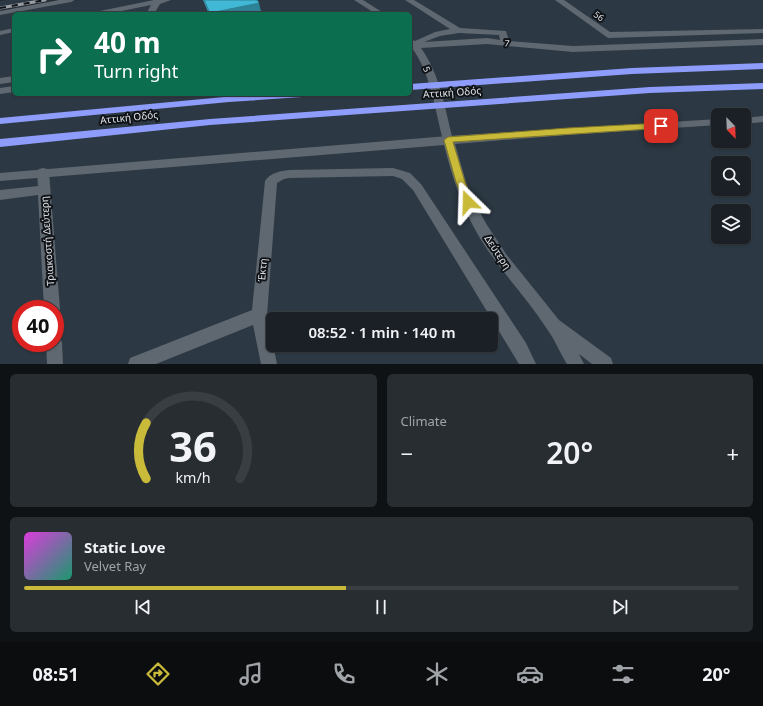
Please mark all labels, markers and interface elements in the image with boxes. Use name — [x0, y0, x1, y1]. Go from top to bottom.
street label: 56 — [591, 8, 607, 24]
text: 40 m — [94, 23, 161, 61]
icon: right — [28, 28, 80, 80]
street label: 7 — [504, 36, 510, 50]
text: Turn right — [94, 59, 178, 83]
street label: 5 — [420, 64, 434, 74]
street label: Αττική Οδός — [423, 83, 482, 101]
street label: Αττική Οδός — [99, 107, 159, 127]
north arrow — [711, 108, 751, 148]
map controls — [711, 108, 751, 244]
pin — [644, 109, 678, 143]
icon: arrive — [650, 115, 672, 137]
button: search — [711, 156, 751, 196]
position arrow — [447, 181, 489, 223]
street label: Τριακοστή Δεύτερη — [37, 196, 57, 286]
button: layers — [711, 204, 751, 244]
street label: Δεύτερη — [481, 232, 515, 272]
street label: Έκτη — [254, 258, 270, 282]
speed limit sign: 40 — [12, 300, 64, 352]
text: 08:52 · 1 min · 140 m — [308, 322, 456, 342]
text: Climate — [401, 412, 447, 430]
text: 36 — [169, 417, 217, 473]
text: 20° — [546, 432, 593, 473]
text: − — [401, 438, 413, 468]
text: + — [726, 438, 739, 468]
text: km/h — [176, 467, 211, 486]
text: Static Love — [84, 537, 165, 557]
text: Velvet Ray — [84, 557, 146, 575]
icon: previous — [132, 596, 154, 618]
icon: pause — [370, 596, 392, 618]
icon: next — [609, 596, 631, 618]
icon: directions — [144, 660, 172, 688]
icon: music — [237, 660, 265, 688]
icon: phone — [330, 660, 358, 688]
icon: climate — [423, 660, 451, 688]
icon: car — [516, 660, 544, 688]
icon: filters — [609, 660, 637, 688]
text: 08:51 — [33, 662, 79, 686]
text: 20° — [702, 662, 730, 686]

